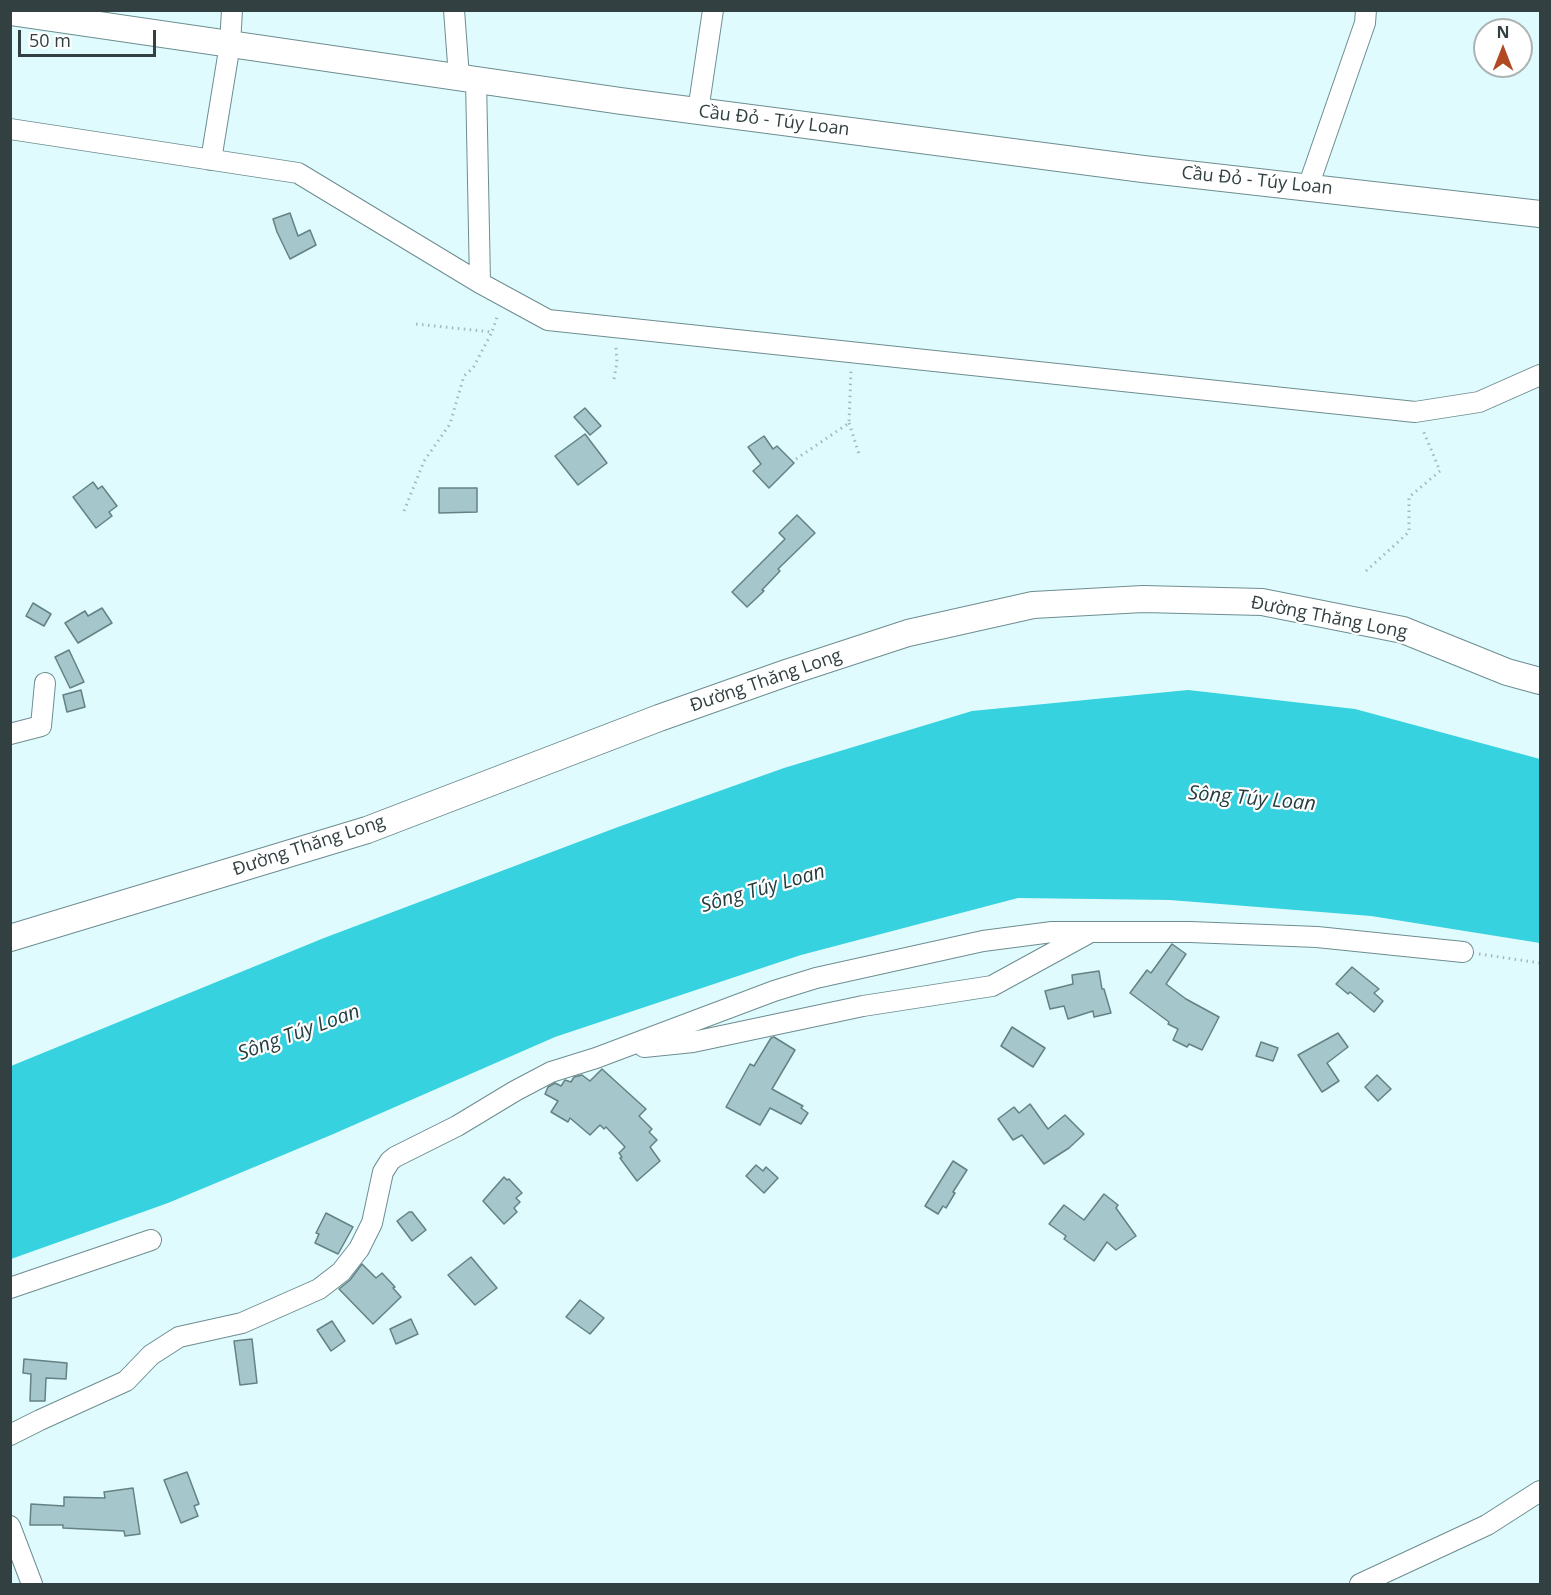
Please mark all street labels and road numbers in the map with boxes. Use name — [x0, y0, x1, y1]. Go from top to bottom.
street label: Cầu Đỏ - Túy Loan — [697, 101, 851, 141]
street label: Cầu Đỏ - Túy Loan — [1180, 162, 1334, 200]
street label: Đường Thăng Long — [1249, 592, 1409, 644]
street label: Đường Thăng Long — [687, 645, 845, 717]
street label: Đường Thăng Long — [230, 811, 388, 881]

